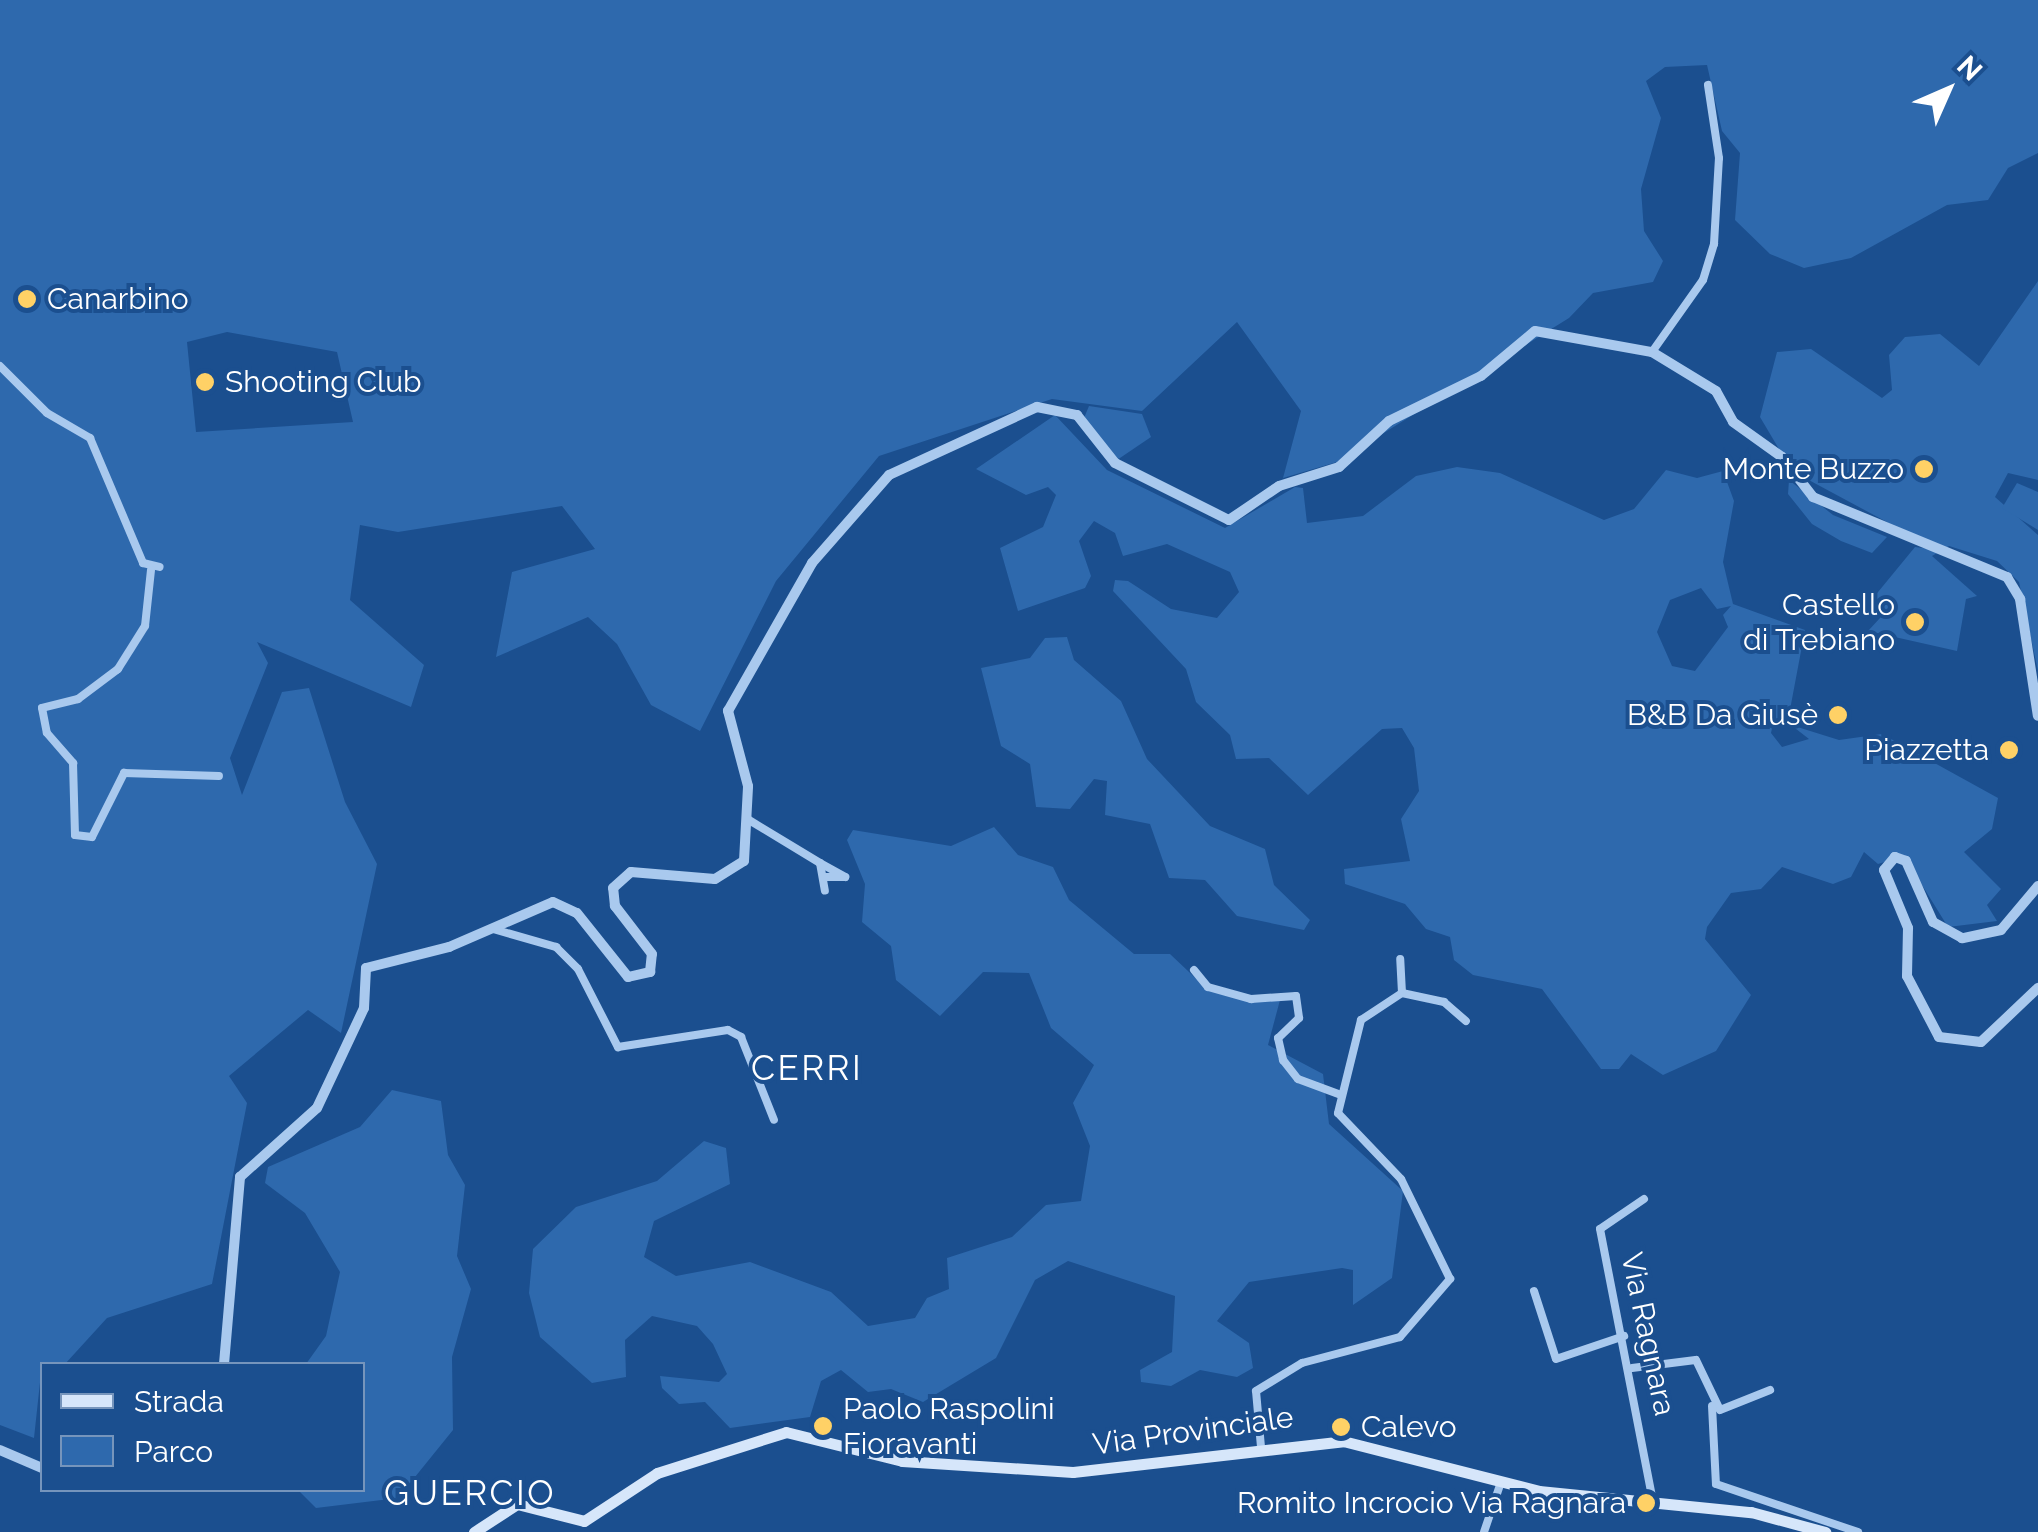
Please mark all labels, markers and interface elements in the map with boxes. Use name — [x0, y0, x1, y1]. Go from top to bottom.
north arrow — [1898, 40, 1998, 140]
text: N — [1950, 49, 1989, 88]
place label: Canarbino — [47, 281, 189, 317]
marker: Canarbino — [16, 288, 38, 310]
place label: Shooting Club — [225, 364, 422, 400]
marker: Shooting Club — [194, 371, 216, 393]
place label: Monte Buzzo — [1723, 451, 1904, 487]
marker: Monte Buzzo — [1913, 458, 1935, 480]
place label: Castello di Trebiano — [1742, 587, 1895, 658]
marker: Castello di Trebiano — [1904, 611, 1926, 633]
place label: B&B Da Giusè — [1627, 697, 1818, 733]
marker: B&B Da Giusè — [1827, 704, 1849, 726]
place label: Piazzetta — [1864, 732, 1989, 768]
marker: Piazzetta — [1998, 739, 2020, 761]
district label: CERRI — [751, 1047, 863, 1089]
street label: Via Ragnara — [1613, 1249, 1683, 1419]
legend — [40, 1362, 365, 1492]
text: Strada — [134, 1384, 224, 1419]
place label: Paolo Raspolini Fioravanti — [843, 1391, 1055, 1462]
street label: Via Provinciale — [1090, 1399, 1296, 1463]
place label: Calevo — [1361, 1409, 1457, 1445]
marker: Paolo Raspolini Fioravanti — [812, 1415, 834, 1437]
marker: Calevo — [1330, 1416, 1352, 1438]
text: Parco — [134, 1434, 213, 1469]
district label: GUERCIO — [384, 1472, 556, 1514]
place label: Romito Incrocio Via Ragnara — [1236, 1485, 1626, 1521]
marker: Romito Incrocio Via Ragnara — [1635, 1492, 1657, 1514]

